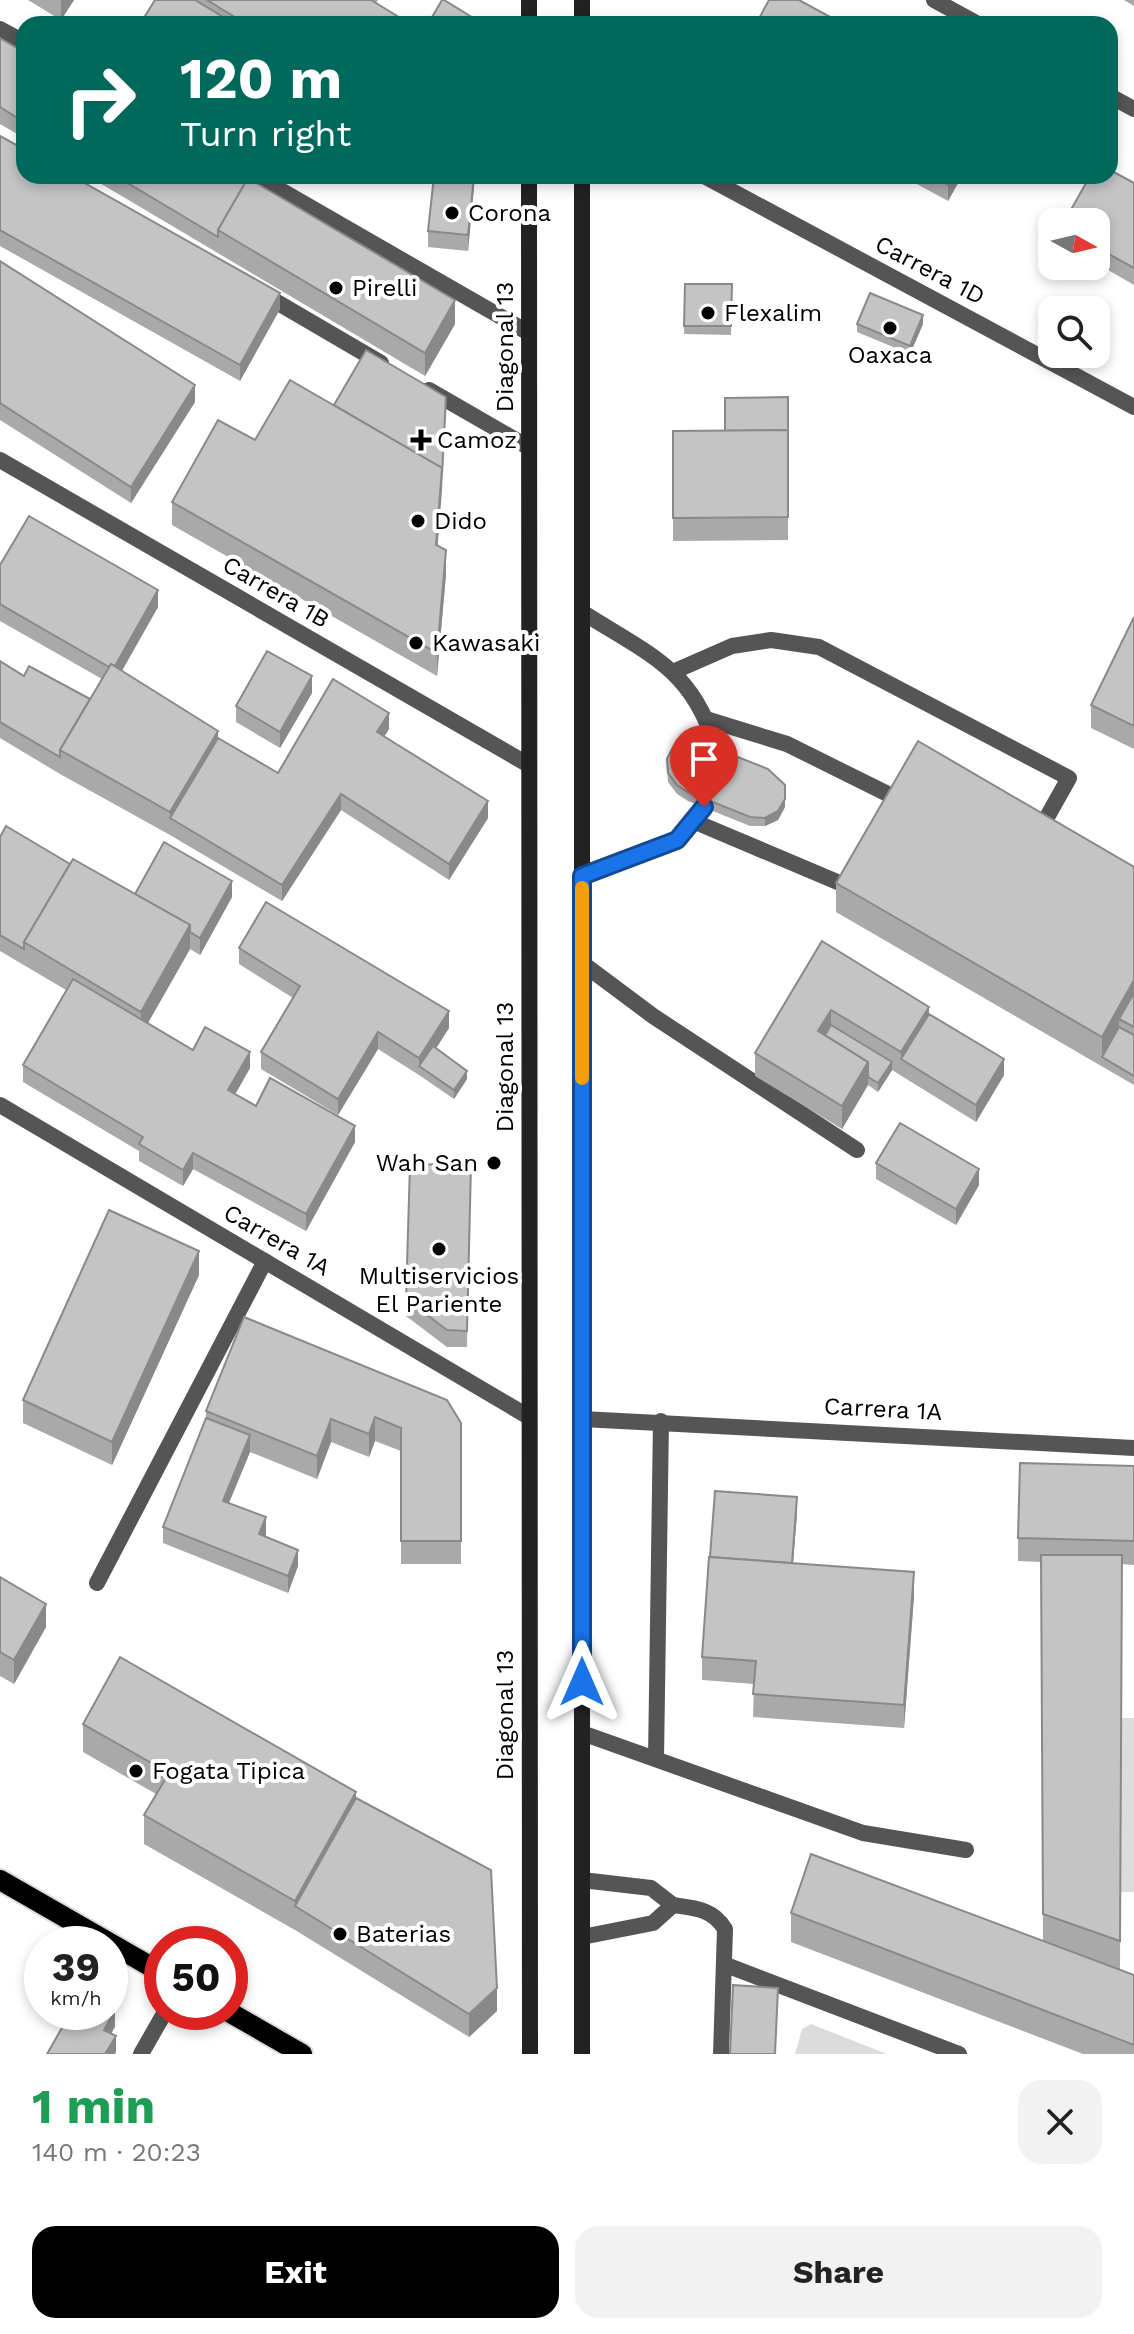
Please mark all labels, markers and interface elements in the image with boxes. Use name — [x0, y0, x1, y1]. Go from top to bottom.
text: 120 m — [180, 46, 342, 112]
icon: right — [48, 48, 152, 152]
text: Turn right — [180, 113, 351, 155]
place label: Corona — [468, 199, 551, 227]
marker: Corona — [443, 204, 461, 222]
north arrow — [1038, 208, 1110, 280]
map controls — [1038, 208, 1110, 368]
street label: Carrera 1D — [870, 229, 990, 311]
place label: Pirelli — [352, 274, 417, 302]
marker: Pirelli — [327, 279, 345, 297]
street label: Diagonal 13 — [491, 282, 519, 412]
button: search — [1038, 296, 1110, 368]
place label: Flexalim — [724, 299, 822, 327]
marker: Flexalim — [699, 304, 717, 322]
marker: Oaxaca — [881, 319, 899, 337]
place label: Oaxaca — [848, 341, 932, 369]
place label: Camoz — [437, 426, 517, 454]
marker: Camoz — [412, 431, 430, 449]
place label: Dido — [434, 507, 487, 535]
marker: Dido — [409, 512, 427, 530]
street label: Carrera 1B — [218, 550, 334, 634]
place label: Kawasaki — [432, 629, 540, 657]
marker: Kawasaki — [407, 634, 425, 652]
pin — [670, 725, 738, 807]
icon: arrive — [682, 737, 726, 781]
street label: Diagonal 13 — [491, 1002, 519, 1132]
place label: Wah San — [376, 1149, 478, 1177]
marker: Wah San — [485, 1154, 503, 1172]
street label: Carrera 1A — [219, 1198, 335, 1282]
marker: Multiservicios El Pariente — [430, 1240, 448, 1258]
place label: Multiservicios El Pariente — [359, 1262, 519, 1318]
street label: Carrera 1A — [823, 1392, 943, 1426]
position arrow — [540, 1640, 624, 1724]
street label: Diagonal 13 — [491, 1650, 519, 1780]
place label: Fogata Tipica — [152, 1757, 305, 1785]
marker: Fogata Tipica — [127, 1762, 145, 1780]
place label: Baterias — [356, 1920, 451, 1948]
marker: Baterias — [331, 1925, 349, 1943]
speed limit sign: 50 — [144, 1926, 248, 2030]
text: 39 — [52, 1944, 100, 1991]
text: km/h — [50, 1986, 102, 2010]
text: 1 min — [32, 2078, 155, 2135]
button: close — [1018, 2080, 1102, 2164]
text: 140 m · 20:23 — [32, 2137, 201, 2167]
button: Exit — [32, 2226, 559, 2318]
button: Share — [575, 2226, 1102, 2318]

